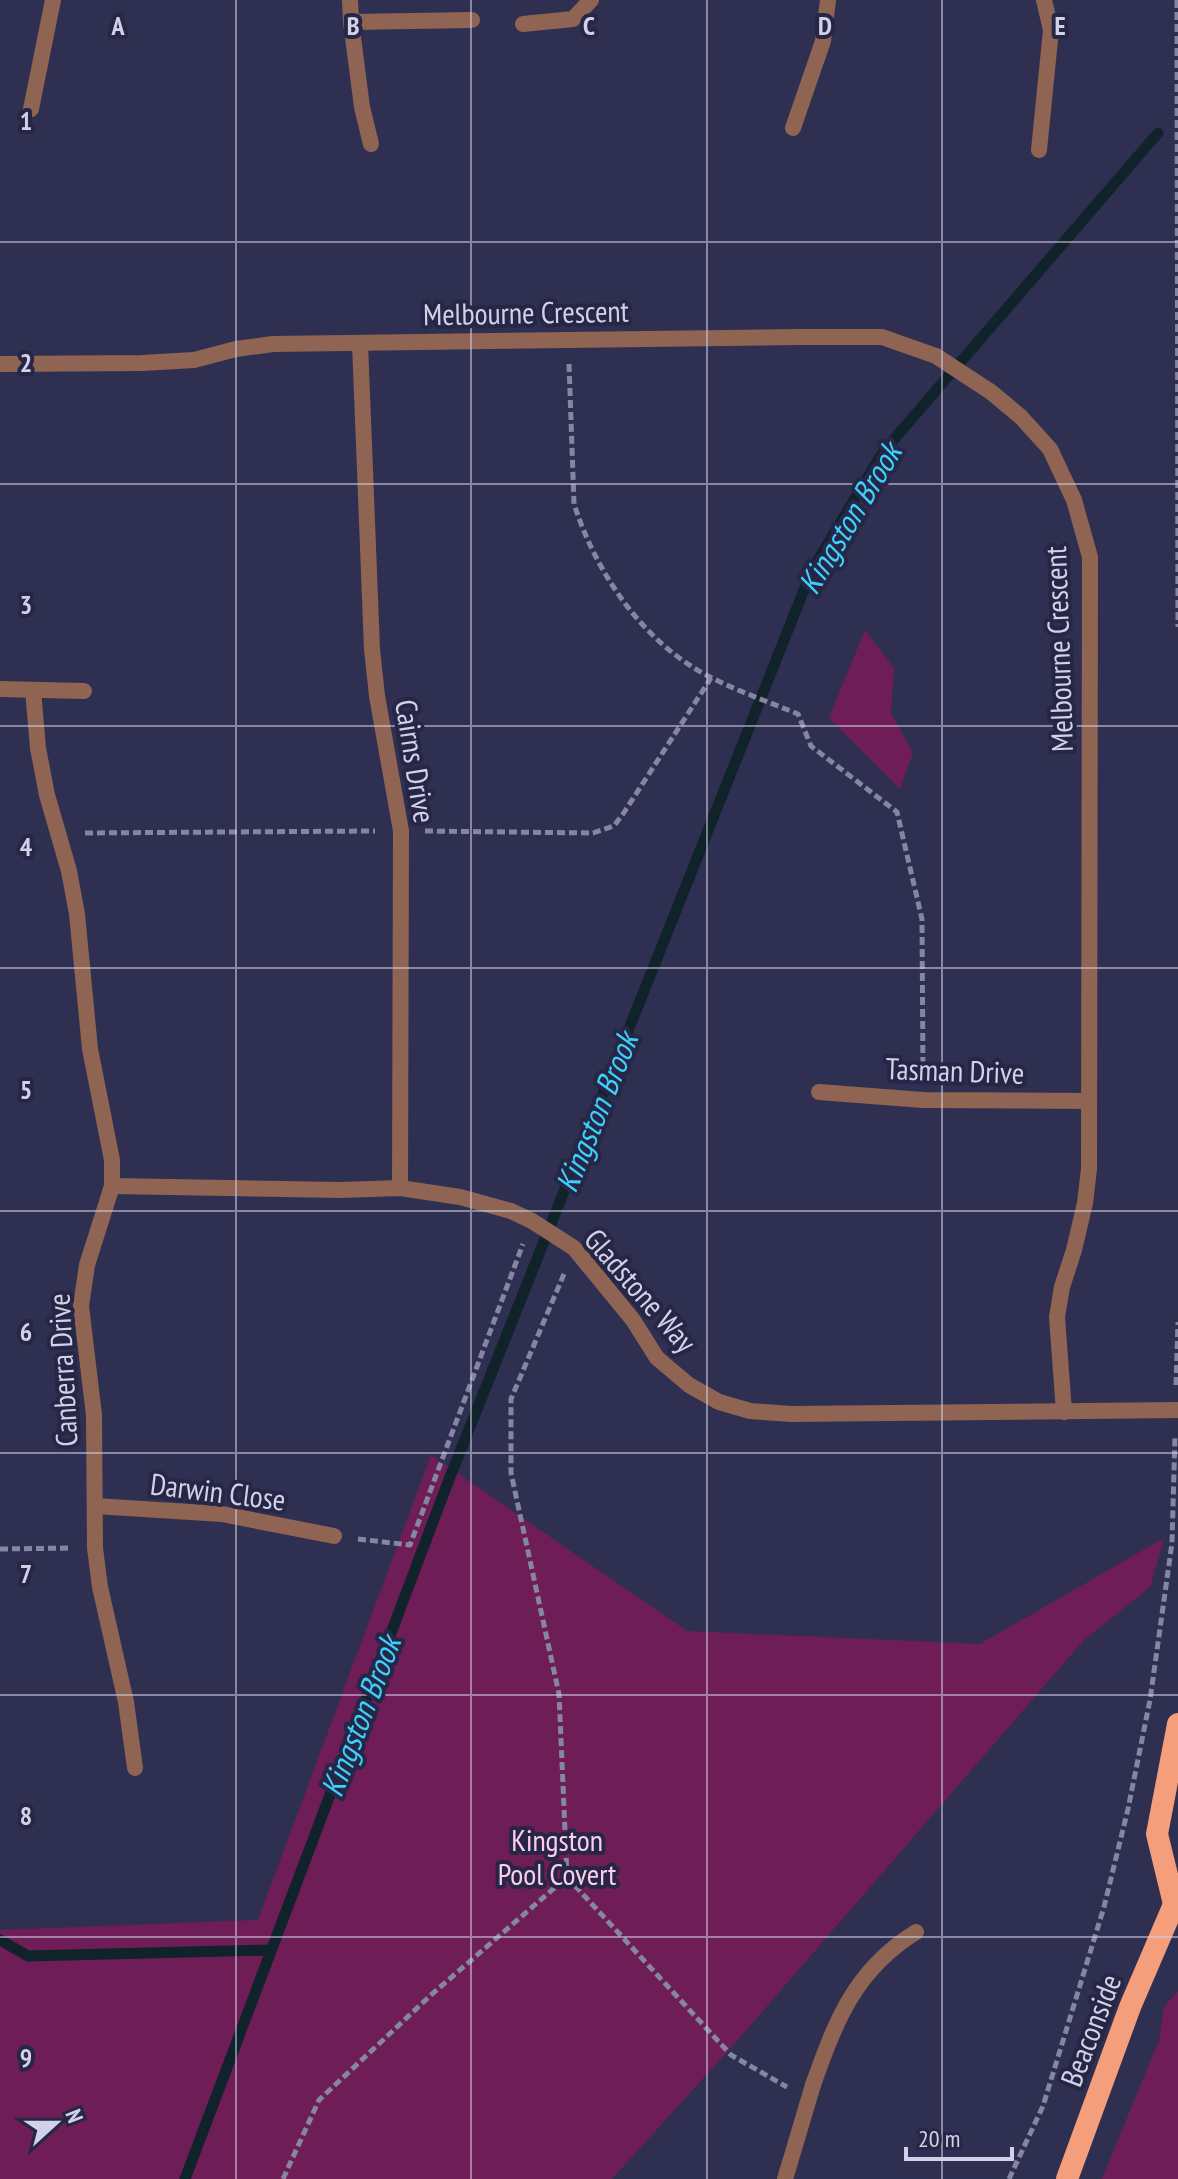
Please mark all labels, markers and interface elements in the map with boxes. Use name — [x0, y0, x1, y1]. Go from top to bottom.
text: A — [110, 9, 125, 42]
text: B — [347, 9, 360, 42]
text: C — [583, 9, 595, 42]
text: D — [818, 9, 832, 42]
text: E — [1054, 9, 1066, 42]
text: 1 — [20, 104, 32, 137]
street label: Melbourne Crescent — [423, 291, 630, 333]
text: 2 — [20, 346, 32, 379]
water label: Kingston Brook — [788, 432, 912, 601]
street label: Melbourne Crescent — [1035, 545, 1081, 752]
text: 3 — [20, 588, 32, 621]
street label: Cairns Drive — [387, 697, 445, 825]
text: 4 — [20, 830, 33, 863]
water label: Kingston Brook — [545, 1023, 648, 1198]
street label: Tasman Drive — [885, 1048, 1025, 1092]
text: 5 — [20, 1073, 32, 1106]
street label: Gladstone Way — [577, 1220, 706, 1361]
street label: Canberra Drive — [39, 1292, 85, 1448]
text: 6 — [20, 1315, 32, 1348]
street label: Darwin Close — [148, 1463, 288, 1519]
text: 7 — [20, 1557, 32, 1590]
water label: Kingston Brook — [310, 1626, 411, 1802]
text: 8 — [20, 1799, 32, 1832]
park label: Kingston Pool Covert — [498, 1820, 617, 1893]
street label: Beaconside — [1051, 1968, 1129, 2092]
text: 9 — [20, 2041, 32, 2074]
north arrow — [16, 2083, 96, 2163]
text: N — [59, 2105, 90, 2126]
scale bar — [906, 2111, 1012, 2161]
text: 20 m — [918, 2123, 960, 2154]

